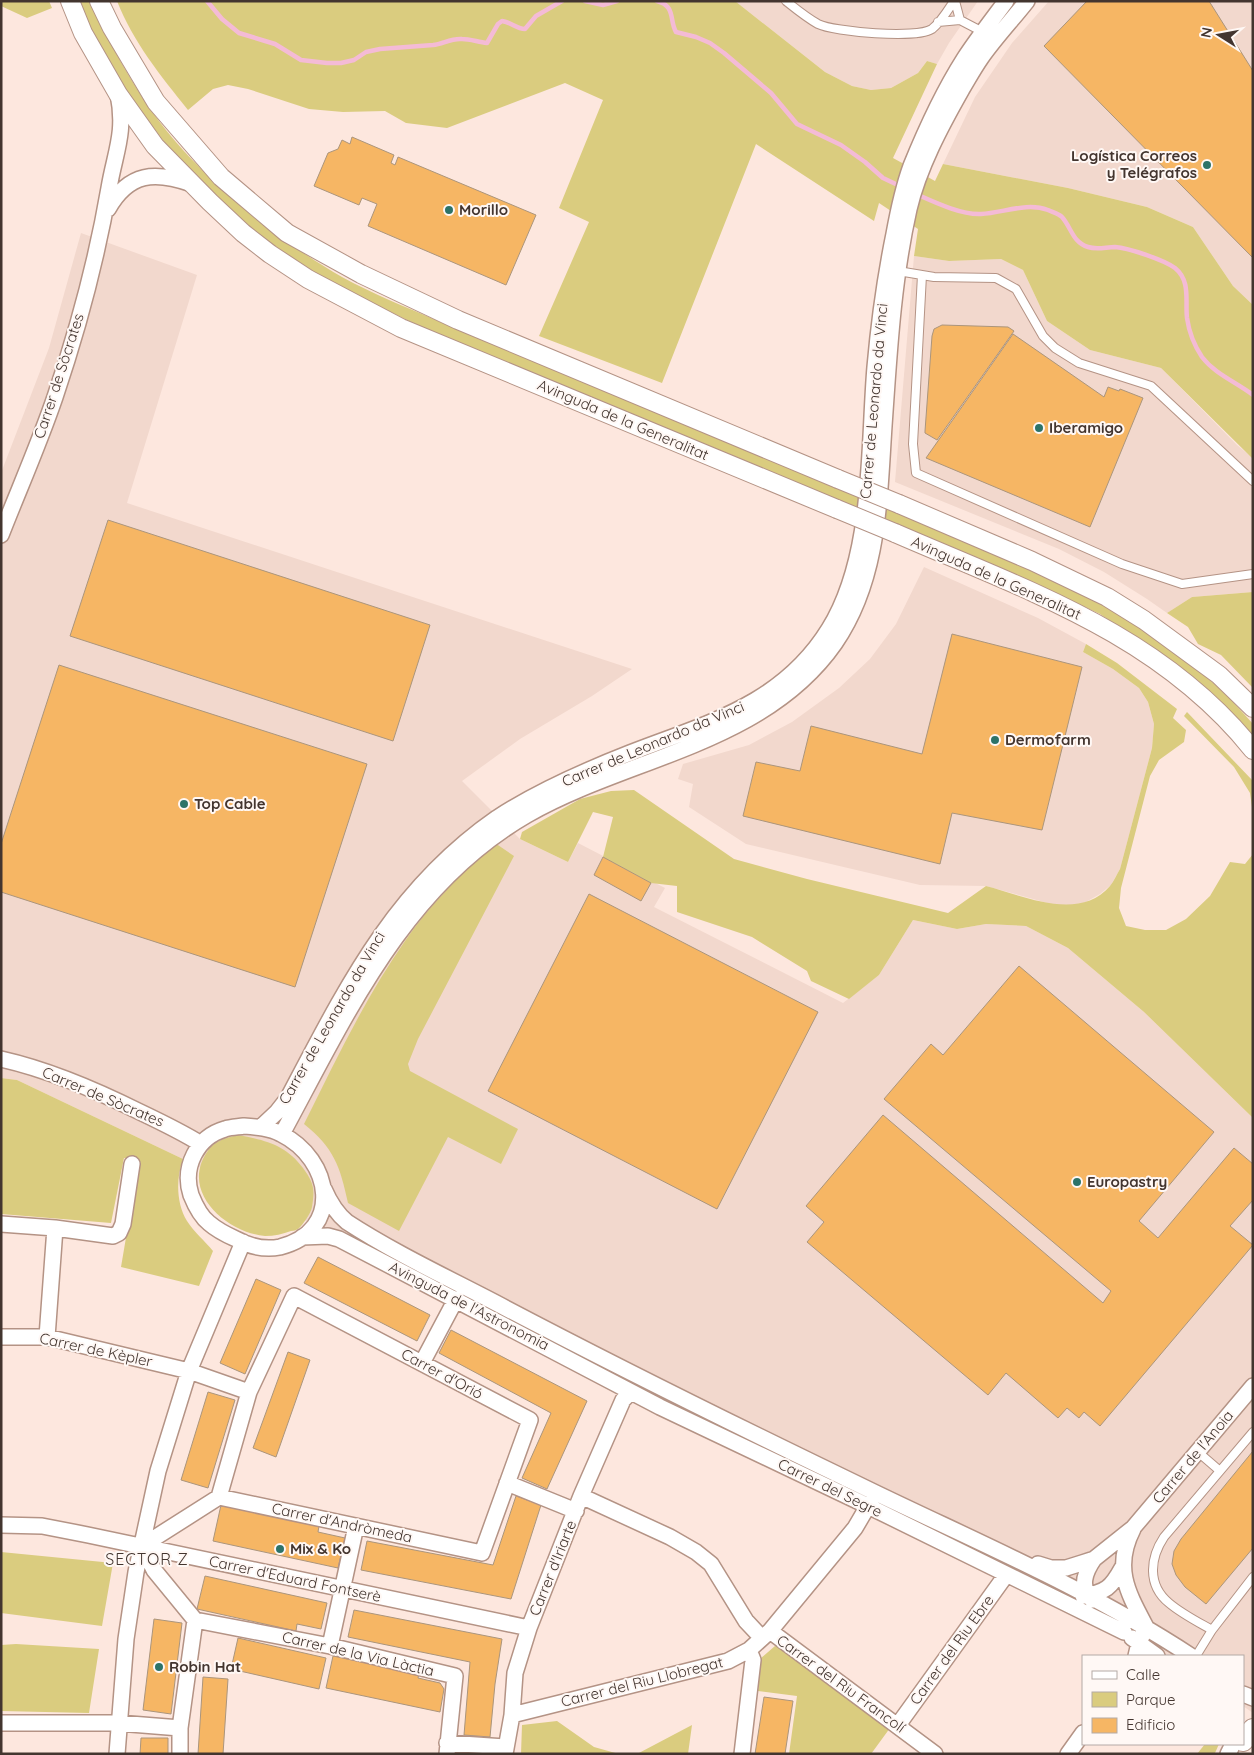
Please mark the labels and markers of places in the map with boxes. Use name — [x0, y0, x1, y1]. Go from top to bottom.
place label: Logística Correos y Telégrafos — [1071, 146, 1197, 182]
marker: Logística Correos y Telégrafos — [1201, 159, 1213, 171]
place label: Morillo — [459, 200, 508, 219]
marker: Morillo — [443, 204, 455, 216]
place label: Iberamigo — [1049, 418, 1123, 437]
marker: Iberamigo — [1033, 422, 1045, 434]
place label: Dermofarm — [1005, 730, 1091, 749]
marker: Dermofarm — [989, 734, 1001, 746]
place label: Top Cable — [194, 794, 266, 813]
marker: Top Cable — [178, 798, 190, 810]
place label: Europastry — [1087, 1172, 1167, 1191]
marker: Europastry — [1071, 1176, 1083, 1188]
place label: Mix & Ko — [290, 1539, 351, 1558]
marker: Mix & Ko — [274, 1543, 286, 1555]
place label: Robin Hat — [169, 1657, 241, 1676]
marker: Robin Hat — [153, 1661, 165, 1673]

